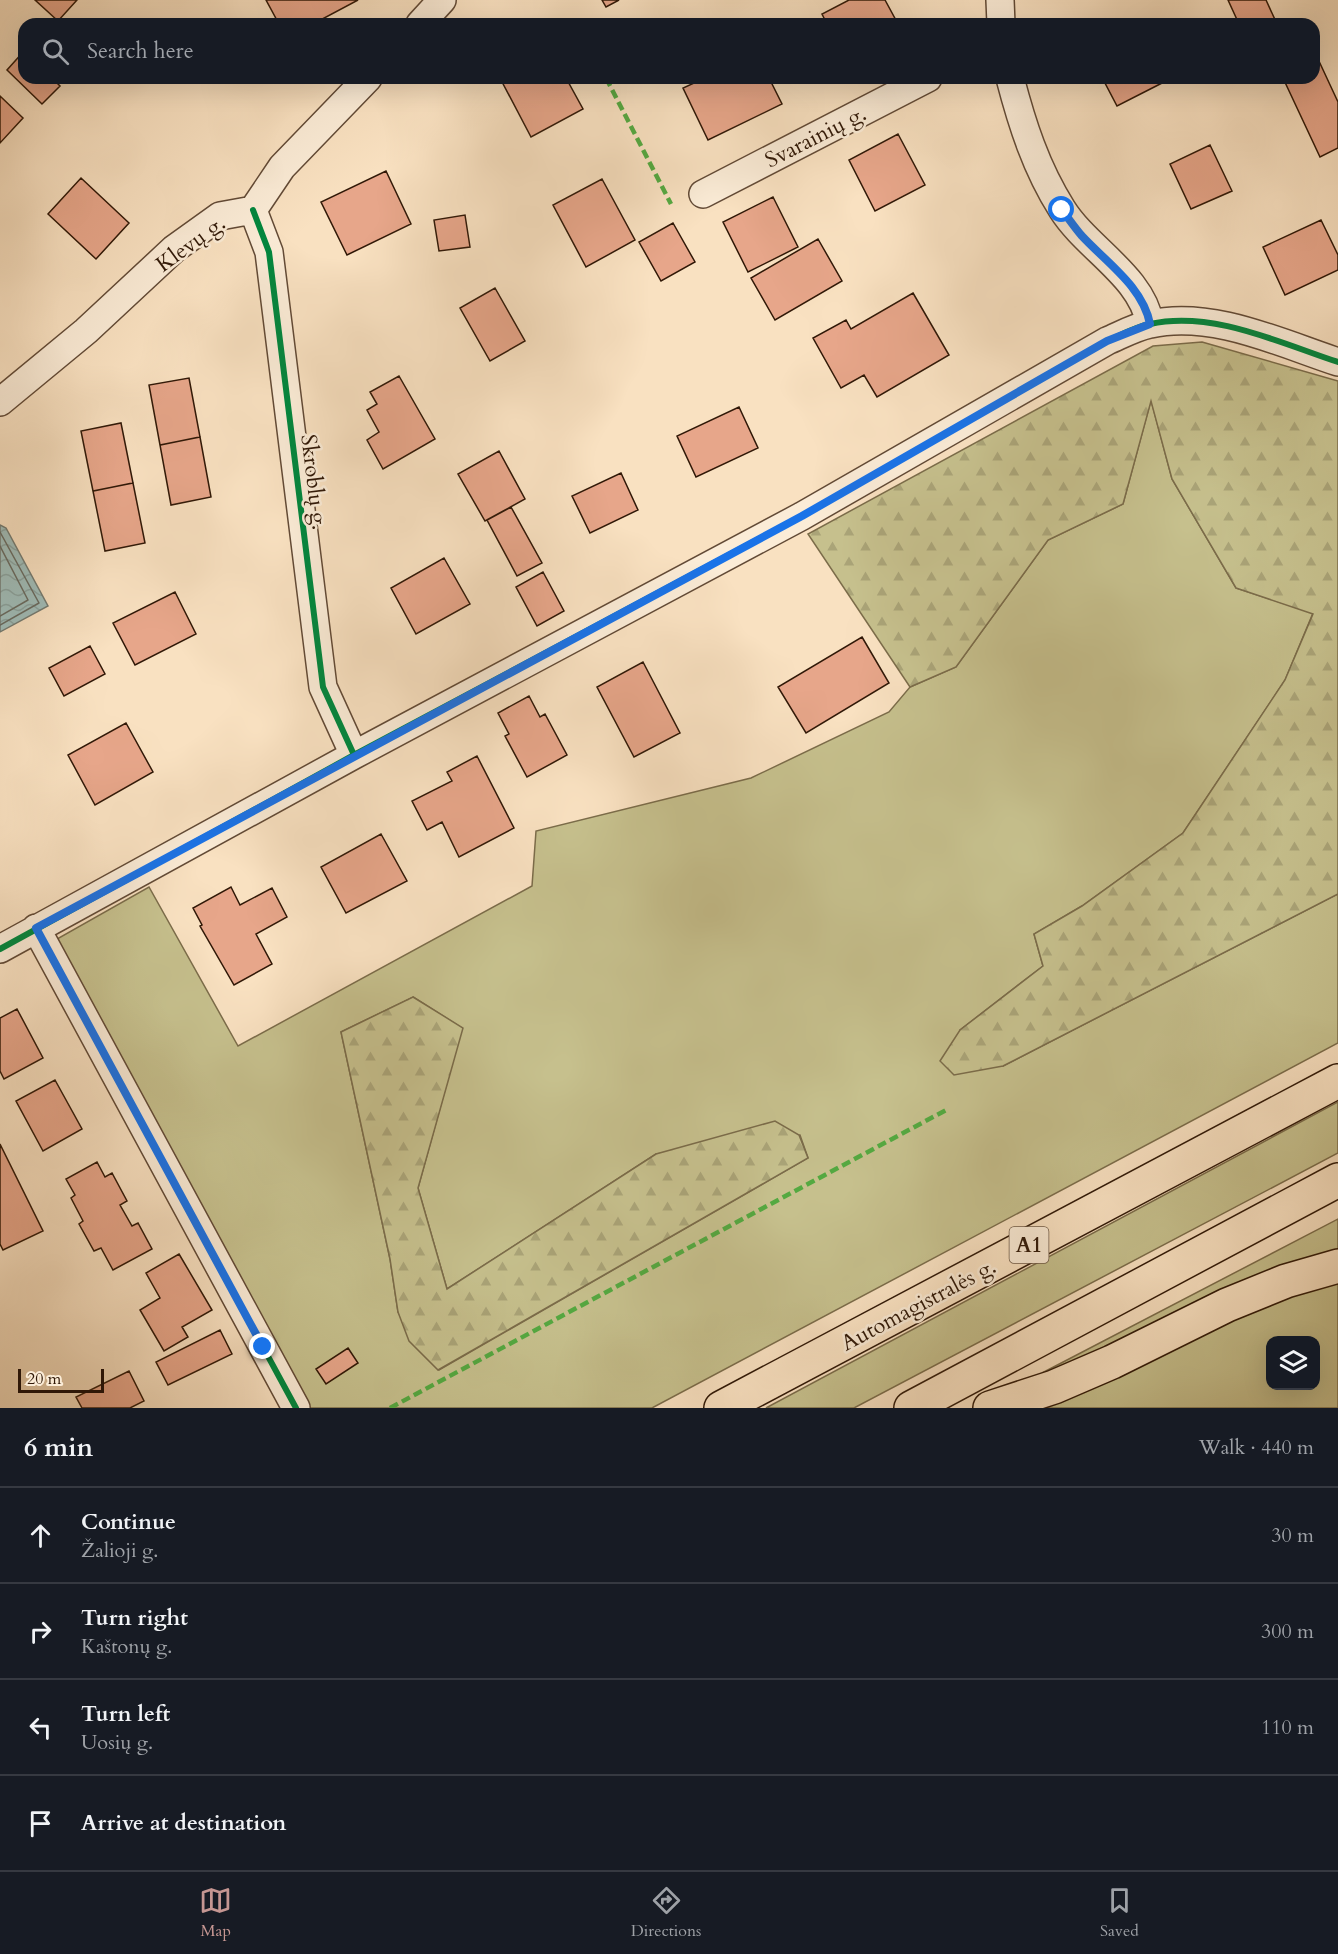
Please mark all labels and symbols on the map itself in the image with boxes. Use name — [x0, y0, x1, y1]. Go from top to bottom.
street label: Svarainių g. — [760, 99, 871, 175]
route start — [1048, 196, 1074, 222]
street label: Klevų g. — [150, 208, 231, 279]
street label: Skroblų g. — [293, 433, 335, 532]
road number: A1 — [1010, 1227, 1048, 1263]
street label: Automagistralės g. — [836, 1251, 1001, 1358]
route end — [249, 1333, 275, 1359]
scale bar — [18, 1366, 104, 1394]

